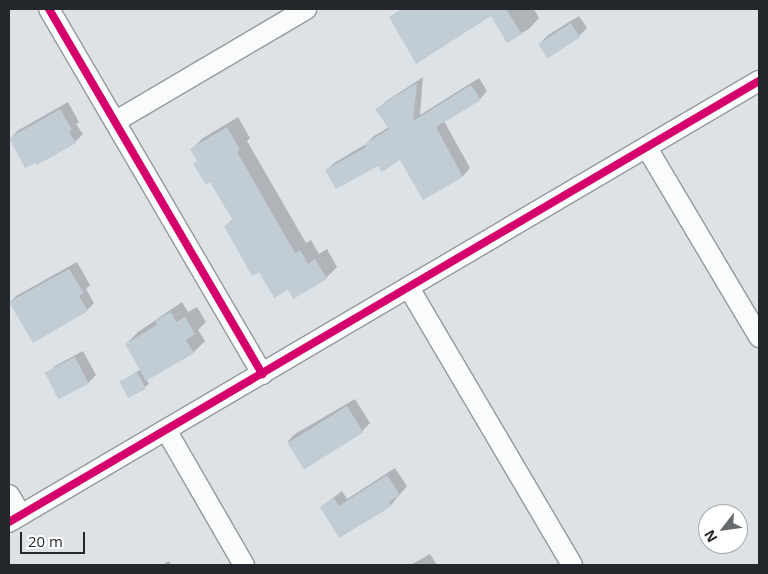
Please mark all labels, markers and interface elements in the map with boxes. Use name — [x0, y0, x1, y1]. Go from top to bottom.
north arrow — [698, 504, 748, 554]
scale bar — [22, 522, 88, 554]
text: N — [699, 527, 722, 546]
text: 20 m — [28, 531, 63, 551]

